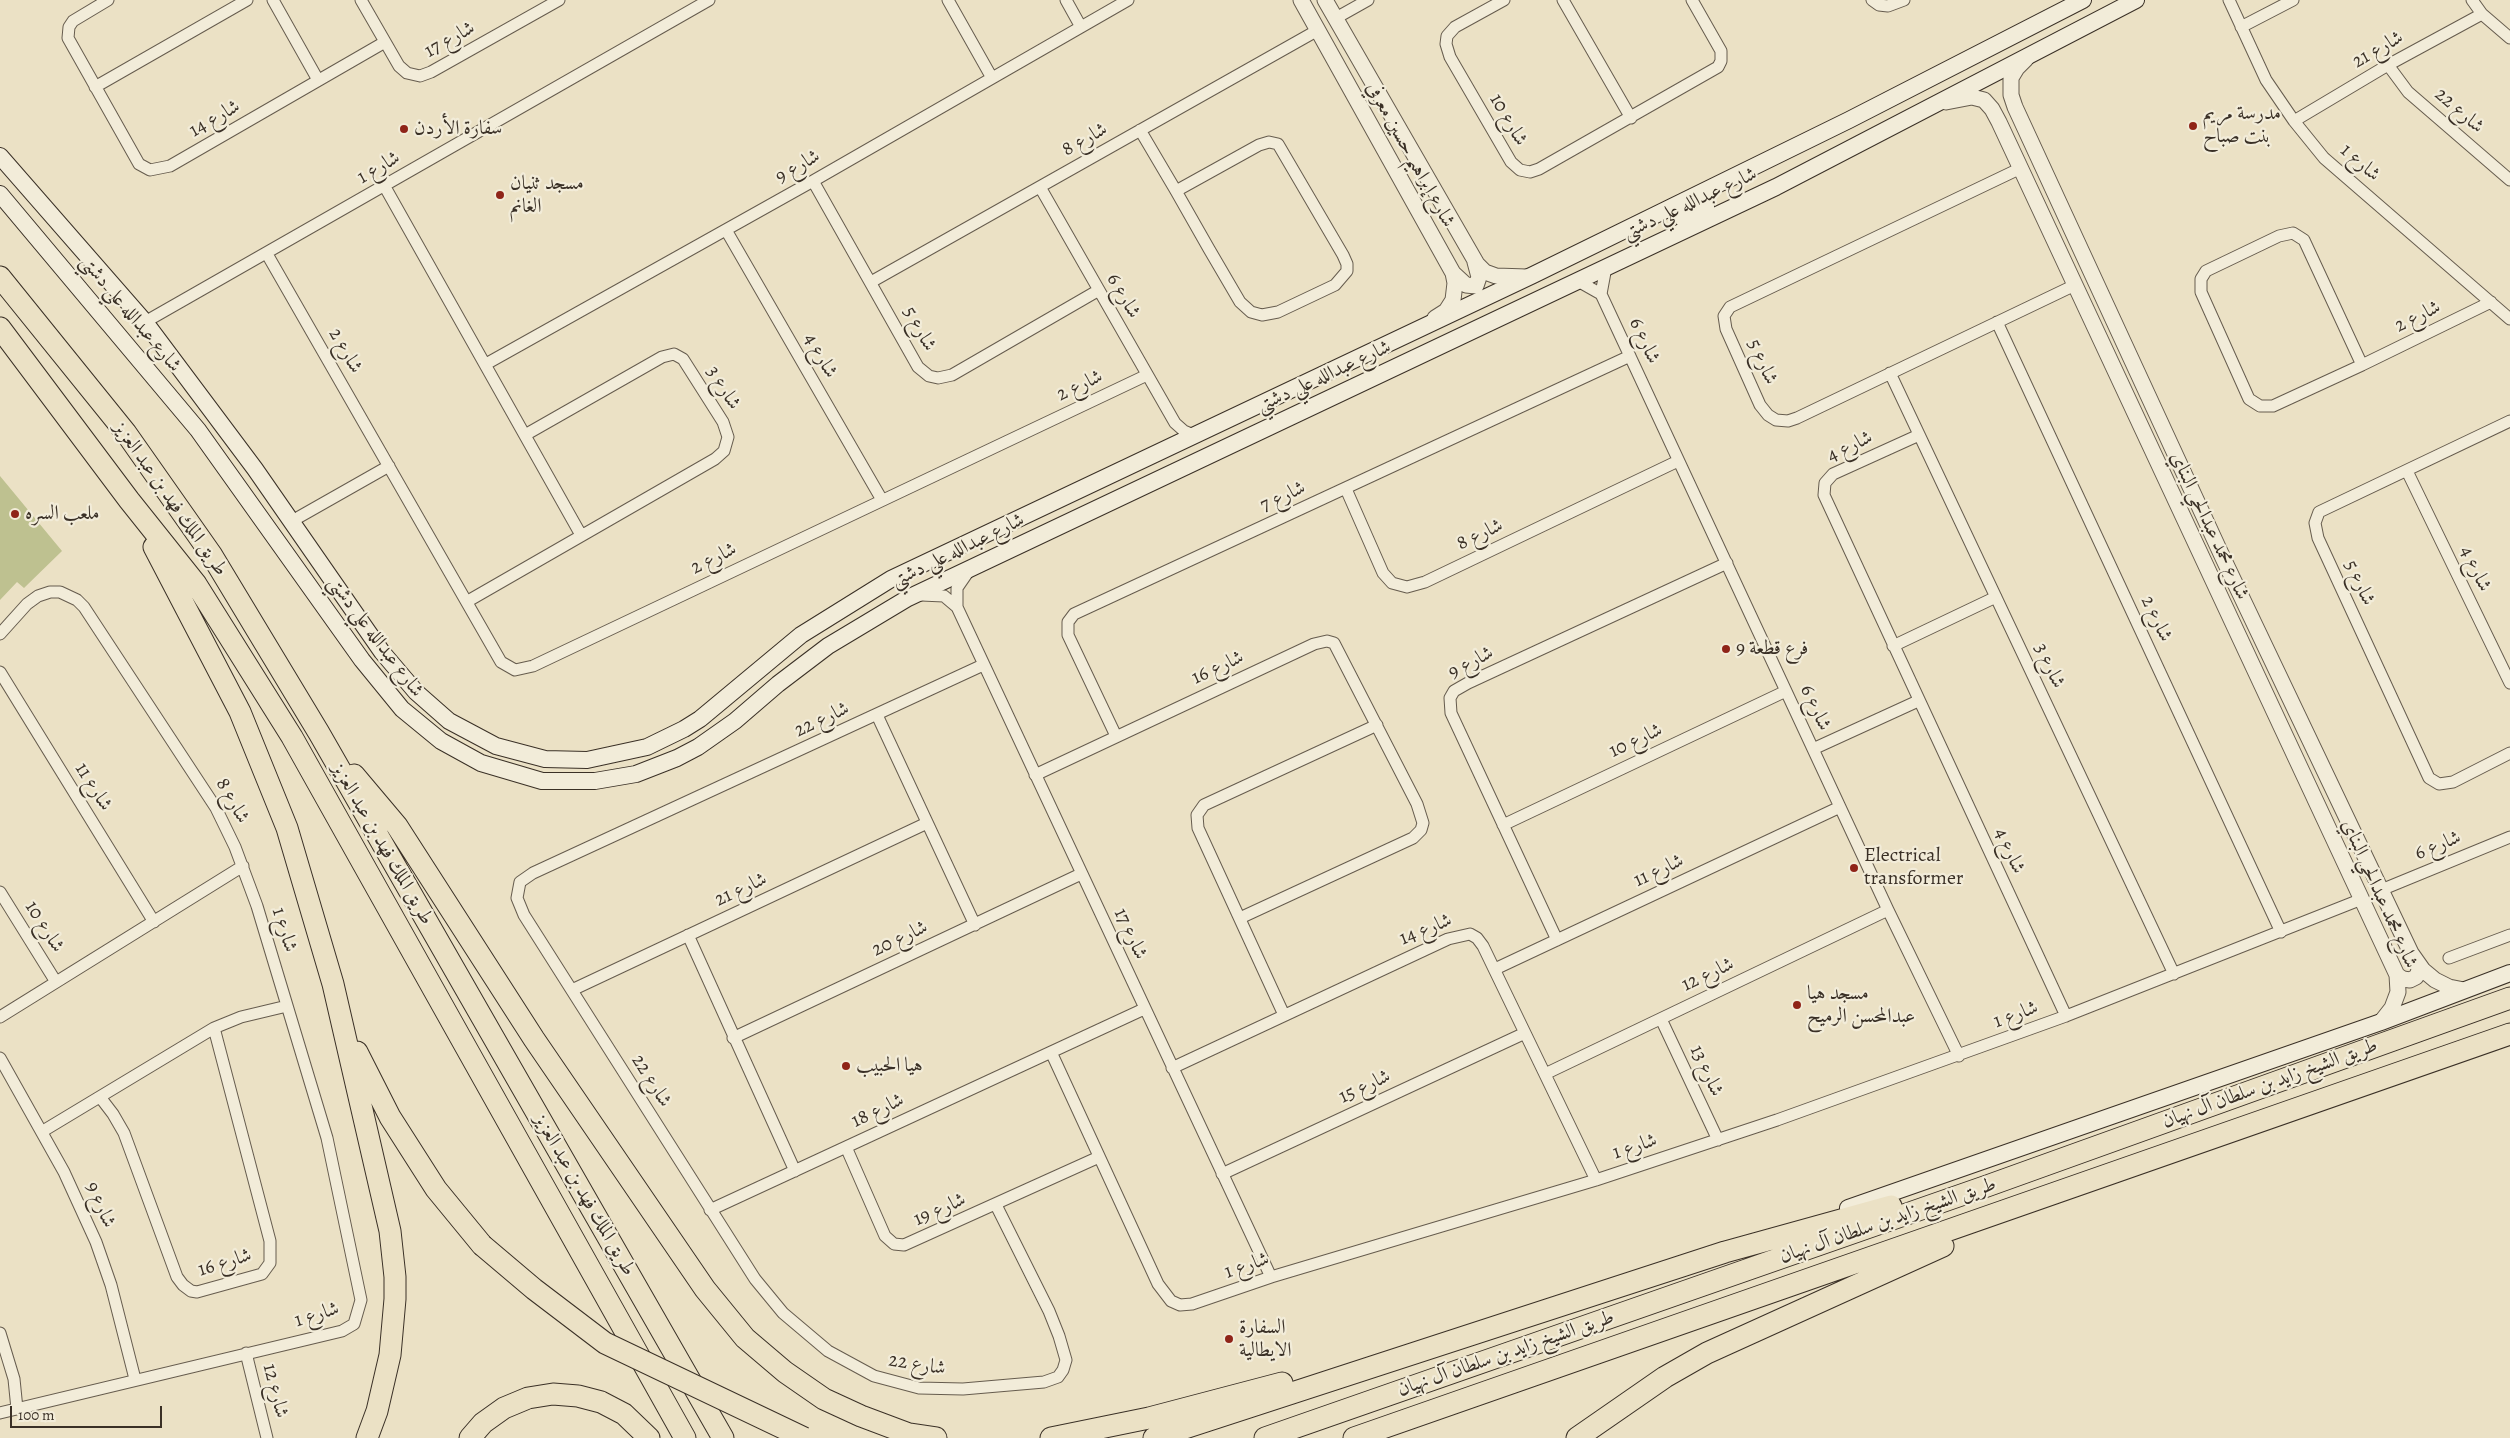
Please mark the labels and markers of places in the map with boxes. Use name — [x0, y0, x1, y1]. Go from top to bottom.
place label: مدرسة مريم بنت صباح — [2203, 102, 2281, 149]
place label: سفارة الأردن — [414, 117, 502, 141]
marker: مدرسة مريم بنت صباح — [2187, 120, 2199, 132]
marker: سفارة الأردن — [398, 123, 410, 135]
place label: مسجد ثنيان الغانم — [510, 172, 584, 219]
marker: مسجد ثنيان الغانم — [494, 189, 506, 201]
place label: ملعب السره — [25, 502, 100, 526]
marker: ملعب السره — [9, 508, 21, 520]
place label: فرع قطعة 9 — [1736, 637, 1808, 661]
marker: فرع قطعة 9 — [1720, 643, 1732, 655]
place label: Electrical transformer — [1864, 844, 1963, 891]
marker: Electrical transformer — [1848, 862, 1860, 874]
place label: مسجد هيا عبدالمحسن الرميح — [1807, 982, 1915, 1029]
marker: مسجد هيا عبدالمحسن الرميح — [1791, 999, 1803, 1011]
place label: هيا الحبيب — [856, 1054, 923, 1078]
marker: هيا الحبيب — [840, 1060, 852, 1072]
place label: السفارة الايطالية — [1239, 1316, 1292, 1363]
marker: السفارة الايطالية — [1223, 1333, 1235, 1345]

